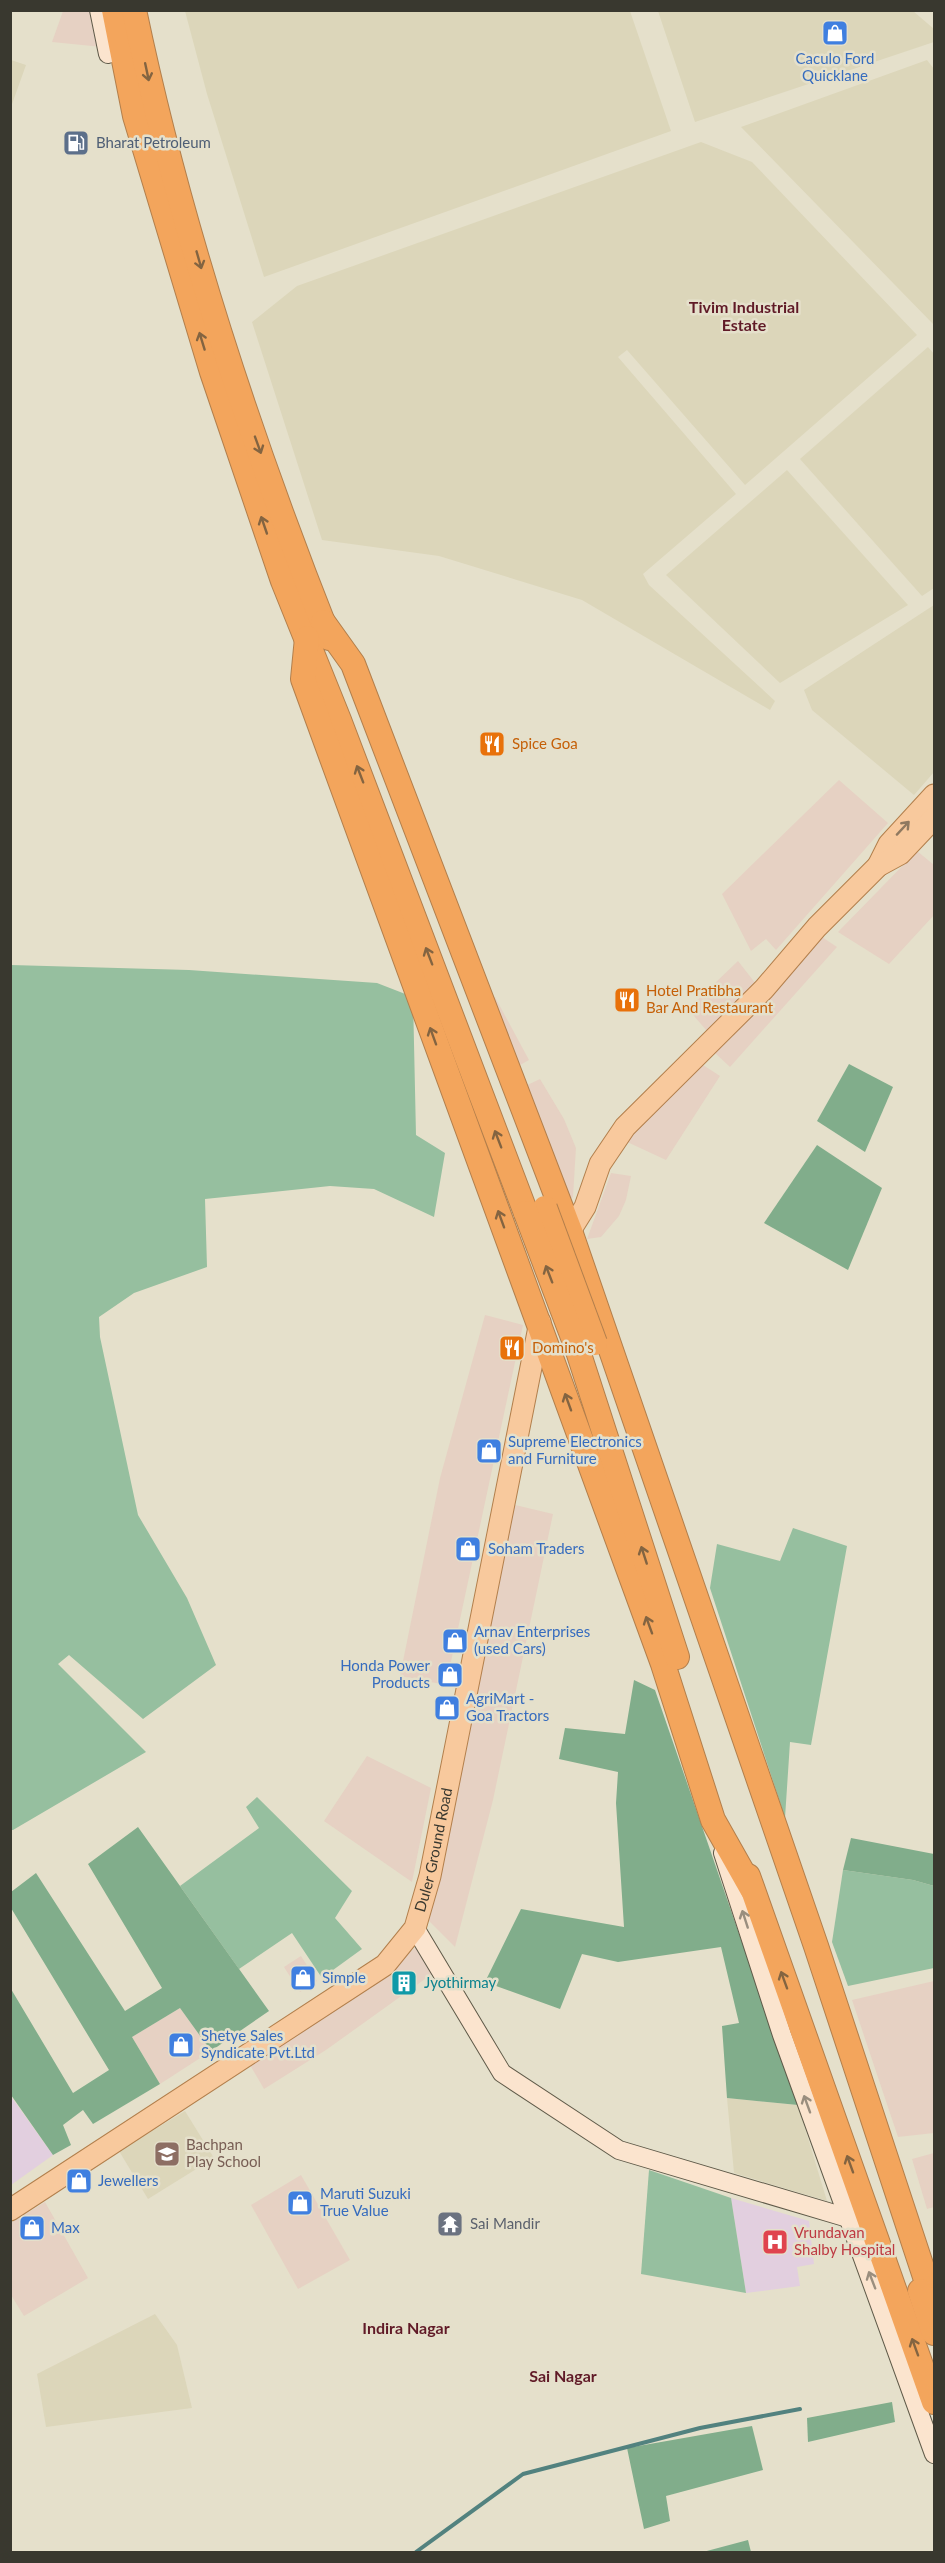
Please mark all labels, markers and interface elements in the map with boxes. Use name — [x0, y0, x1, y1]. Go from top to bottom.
shop icon: Caculo Ford Quicklane — [820, 18, 850, 48]
place label: Caculo Ford Quicklane — [796, 49, 874, 84]
one-way arrow — [141, 62, 153, 81]
fuel station icon: Bharat Petroleum — [61, 128, 91, 158]
place label: Bharat Petroleum — [96, 133, 211, 151]
one-way arrow — [194, 250, 205, 269]
district label: Tivim Industrial Estate — [689, 297, 799, 334]
one-way arrow — [196, 331, 207, 350]
one-way arrow — [253, 436, 264, 454]
one-way arrow — [258, 516, 269, 535]
restaurant icon: Spice Goa — [477, 729, 507, 759]
place label: Spice Goa — [512, 734, 578, 752]
one-way arrow — [354, 765, 365, 784]
one-way arrow — [896, 821, 911, 836]
one-way arrow — [423, 948, 434, 966]
place label: Hotel Pratibha Bar And Restaurant — [646, 981, 774, 1016]
restaurant icon: Hotel Pratibha Bar And Restaurant — [612, 985, 642, 1015]
one-way arrow — [427, 1027, 438, 1046]
one-way arrow — [492, 1130, 503, 1149]
one-way arrow — [495, 1210, 506, 1229]
one-way arrow — [543, 1265, 554, 1284]
restaurant icon: Domino's — [497, 1333, 527, 1363]
place label: Domino's — [532, 1338, 594, 1356]
one-way arrow — [562, 1393, 573, 1412]
place label: Supreme Electronics and Furniture — [508, 1432, 642, 1467]
shop icon: Supreme Electronics and Furniture — [474, 1436, 504, 1466]
shop icon: Soham Traders — [453, 1534, 483, 1564]
place label: Soham Traders — [488, 1539, 584, 1557]
one-way arrow — [638, 1546, 649, 1565]
one-way arrow — [642, 1616, 653, 1635]
place label: Arnav Enterprises (used Cars) — [474, 1622, 590, 1657]
shop icon: Arnav Enterprises (used Cars) — [440, 1626, 470, 1656]
place label: Honda Power Products — [340, 1656, 431, 1691]
shop icon: Honda Power Products — [435, 1660, 465, 1690]
place label: AgriMart - Goa Tractors — [466, 1689, 549, 1724]
shop icon: AgriMart - Goa Tractors — [432, 1693, 462, 1723]
street label: Duler Ground Road — [410, 1786, 455, 1914]
one-way arrow — [738, 1910, 749, 1929]
shop icon: Simple — [288, 1963, 318, 1993]
place label: Simple — [322, 1968, 366, 1986]
building icon: Jyothirmay — [389, 1968, 419, 1998]
one-way arrow — [778, 1971, 789, 1990]
place label: Jyothirmay — [424, 1973, 497, 1991]
place label: Shetye Sales Syndicate Pvt.Ltd — [201, 2026, 315, 2061]
shop icon: Shetye Sales Syndicate Pvt.Ltd — [166, 2030, 196, 2060]
one-way arrow — [800, 2095, 811, 2114]
place label: Bachpan Play School — [186, 2135, 261, 2170]
school or university icon: Bachpan Play School — [152, 2139, 182, 2169]
one-way arrow — [843, 2155, 854, 2174]
shop icon: Jewellers — [64, 2166, 94, 2196]
place label: Jewellers — [98, 2171, 158, 2189]
place label: Maruti Suzuki True Value — [320, 2184, 411, 2219]
shop icon: Maruti Suzuki True Value — [285, 2188, 315, 2218]
temple icon: Sai Mandir — [435, 2209, 465, 2239]
shop icon: Max — [17, 2213, 47, 2243]
place label: Sai Mandir — [470, 2214, 540, 2232]
place label: Max — [51, 2218, 80, 2236]
place label: Vrundavan Shalby Hospital — [794, 2223, 895, 2258]
hospital icon: Vrundavan Shalby Hospital — [760, 2227, 790, 2257]
one-way arrow — [866, 2272, 877, 2290]
district label: Indira Nagar — [362, 2318, 450, 2337]
one-way arrow — [908, 2338, 919, 2357]
district label: Sai Nagar — [529, 2366, 597, 2385]

